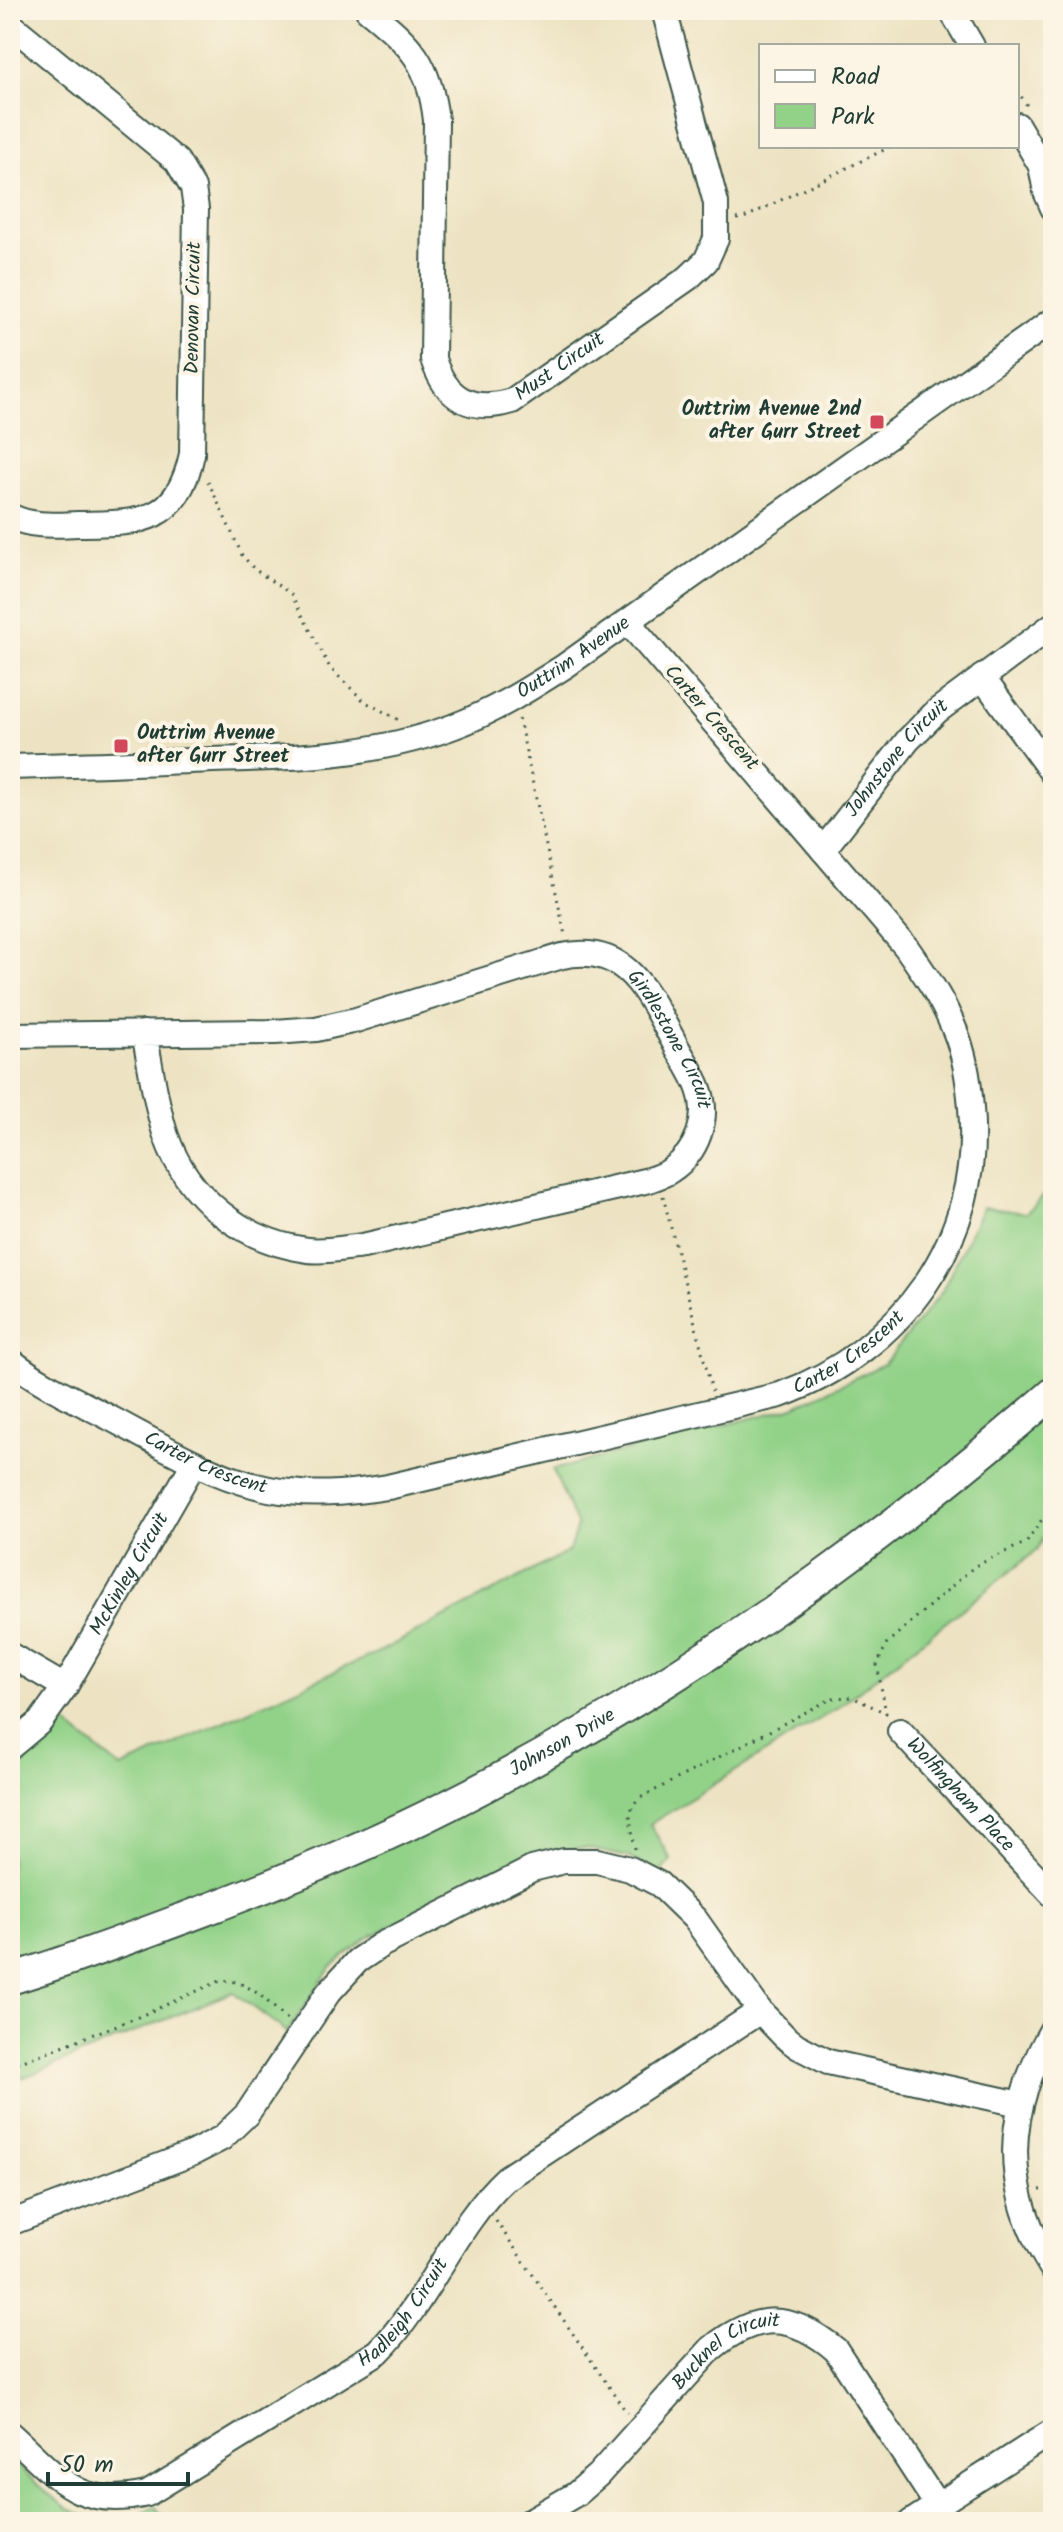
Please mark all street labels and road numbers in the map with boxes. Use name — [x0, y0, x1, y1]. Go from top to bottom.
street label: Denovan Circuit — [177, 241, 211, 375]
street label: Must Circuit — [508, 324, 612, 410]
street label: Outtrim Avenue — [511, 608, 638, 708]
street label: Carter Crescent — [656, 658, 766, 778]
street label: Johnstone Circuit — [837, 691, 956, 825]
street label: Girdlestone Circuit — [618, 962, 719, 1110]
street label: Carter Crescent — [788, 1303, 913, 1404]
street label: Carter Crescent — [138, 1423, 270, 1504]
street label: McKinley Circuit — [82, 1507, 178, 1642]
street label: Johnson Drive — [504, 1700, 622, 1786]
street label: Wolfingham Place — [898, 1731, 1022, 1860]
street label: Hadleigh Circuit — [352, 2252, 457, 2377]
street label: Bucknel Circuit — [665, 2305, 781, 2398]

